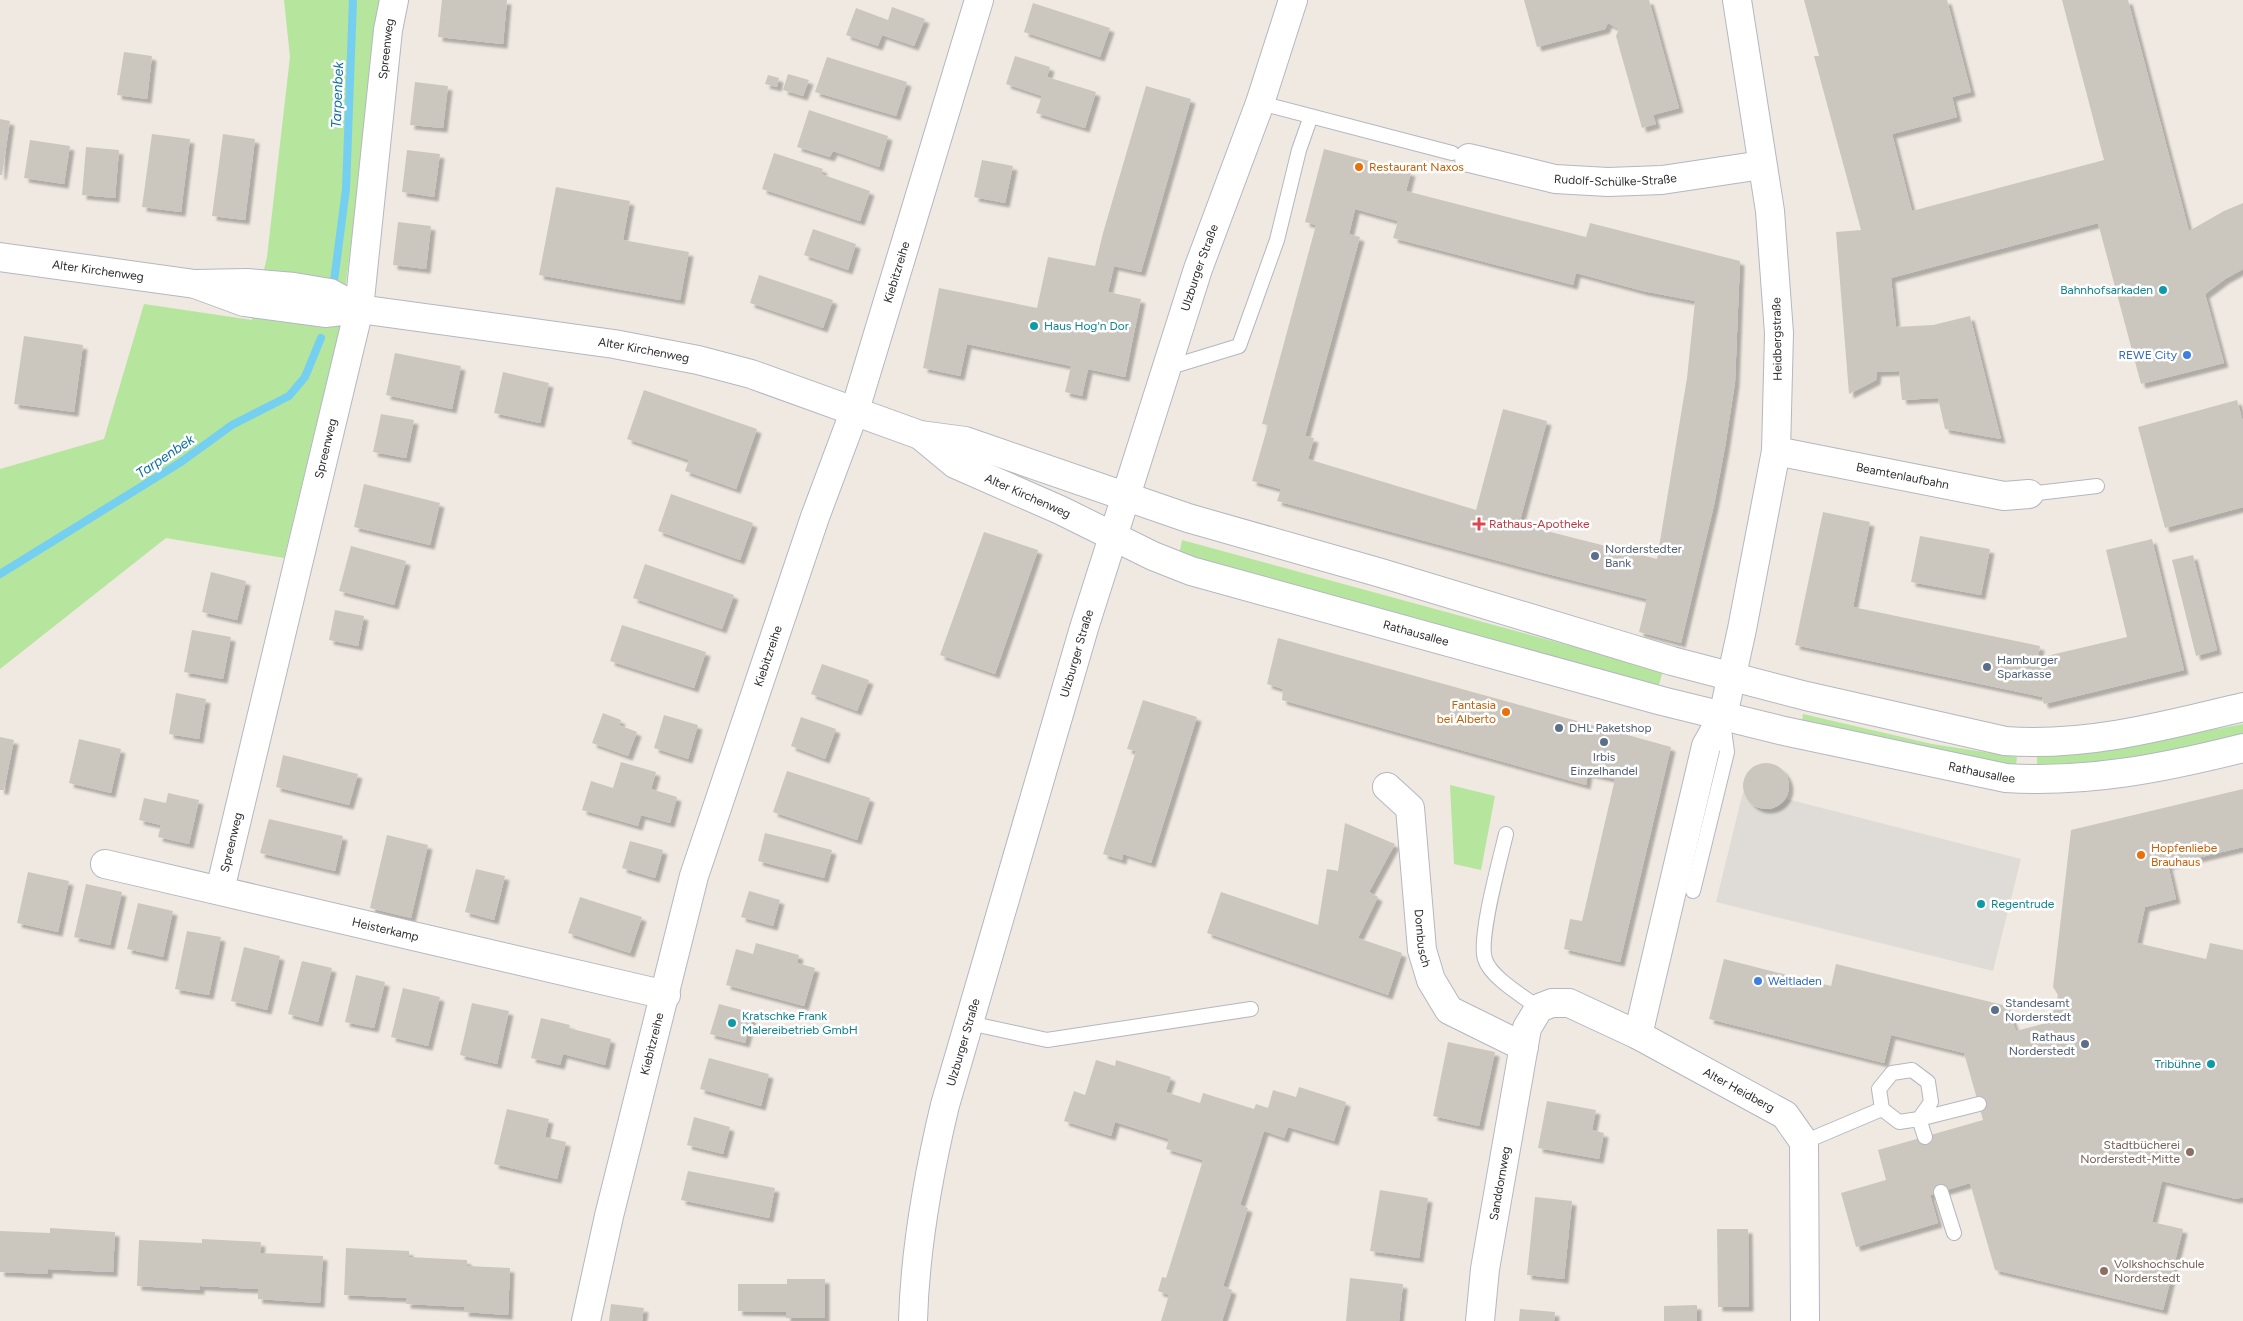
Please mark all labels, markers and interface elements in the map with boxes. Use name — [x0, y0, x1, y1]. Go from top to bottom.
street label: Spreenweg — [376, 17, 397, 80]
water label: Tarpenbek — [328, 60, 347, 128]
place label: Restaurant Naxos — [1369, 160, 1464, 174]
marker: Restaurant Naxos — [1353, 161, 1365, 173]
street label: Rudolf-Schülke-Straße — [1554, 171, 1678, 189]
street label: Ulzburger Straße — [1178, 222, 1221, 313]
street label: Kiebitzreihe — [881, 239, 913, 305]
street label: Alter Kirchenweg — [51, 257, 145, 284]
place label: Bahnhofsarkaden — [2060, 283, 2153, 297]
marker: Bahnhofsarkaden — [2157, 284, 2169, 296]
street label: Heidbergstraße — [1769, 297, 1785, 381]
place label: Haus Hog'n Dor — [1044, 319, 1129, 333]
marker: Haus Hog'n Dor — [1028, 320, 1040, 332]
street label: Alter Kirchenweg — [597, 335, 691, 365]
place label: REWE City — [2119, 348, 2178, 362]
marker: REWE City — [2181, 349, 2193, 361]
street label: Spreenweg — [312, 417, 340, 480]
water label: Tarpenbek — [133, 430, 199, 482]
street label: Beamtenlaufbahn — [1855, 460, 1951, 492]
street label: Alter Kirchenweg — [983, 471, 1073, 521]
place label: Rathaus-Apotheke — [1489, 517, 1590, 531]
marker: Rathaus-Apotheke — [1473, 518, 1485, 530]
place label: Norderstedter Bank — [1605, 542, 1682, 570]
marker: Norderstedter Bank — [1589, 550, 1601, 562]
street label: Ulzburger Straße — [1057, 607, 1097, 699]
street label: Rathausallee — [1381, 617, 1451, 649]
street label: Kiebitzreihe — [751, 623, 785, 689]
place label: Hamburger Sparkasse — [1997, 653, 2058, 681]
marker: Hamburger Sparkasse — [1981, 661, 1993, 673]
place label: Fantasia bei Alberto — [1437, 698, 1496, 726]
marker: Fantasia bei Alberto — [1500, 706, 1512, 718]
place label: DHL Paketshop — [1569, 721, 1652, 735]
marker: DHL Paketshop — [1553, 722, 1565, 734]
marker: Irbis Einzelhandel — [1598, 736, 1610, 748]
place label: Irbis Einzelhandel — [1570, 750, 1638, 778]
street label: Rathausallee — [1947, 759, 2016, 785]
street label: Spreenweg — [217, 811, 245, 874]
place label: Hopfenliebe Brauhaus — [2151, 841, 2218, 869]
marker: Hopfenliebe Brauhaus — [2135, 849, 2147, 861]
place label: Regentrude — [1991, 897, 2055, 911]
marker: Regentrude — [1975, 898, 1987, 910]
street label: Dornbusch — [1412, 909, 1434, 969]
street label: Heisterkamp — [351, 915, 420, 944]
place label: Weltladen — [1768, 974, 1822, 988]
marker: Weltladen — [1752, 975, 1764, 987]
street label: Ulzburger Straße — [944, 996, 983, 1088]
place label: Standesamt Norderstedt — [2005, 996, 2072, 1024]
marker: Standesamt Norderstedt — [1989, 1004, 2001, 1016]
place label: Kratschke Frank Malereibetrieb GmbH — [742, 1009, 858, 1037]
street label: Kiebitzreihe — [638, 1011, 667, 1076]
marker: Kratschke Frank Malereibetrieb GmbH — [726, 1017, 738, 1029]
place label: Rathaus Norderstedt — [2009, 1030, 2075, 1058]
marker: Rathaus Norderstedt — [2079, 1038, 2091, 1050]
place label: Tribühne — [2154, 1057, 2201, 1071]
marker: Tribühne — [2205, 1058, 2217, 1070]
street label: Alter Heidberg — [1701, 1065, 1777, 1115]
place label: Stadtbücherei Norderstedt-Mitte — [2080, 1138, 2180, 1166]
street label: Sanddornweg — [1487, 1145, 1513, 1222]
marker: Stadtbücherei Norderstedt-Mitte — [2184, 1146, 2196, 1158]
place label: Volkshochschule Norderstedt — [2114, 1257, 2205, 1285]
marker: Volkshochschule Norderstedt — [2098, 1265, 2110, 1277]

